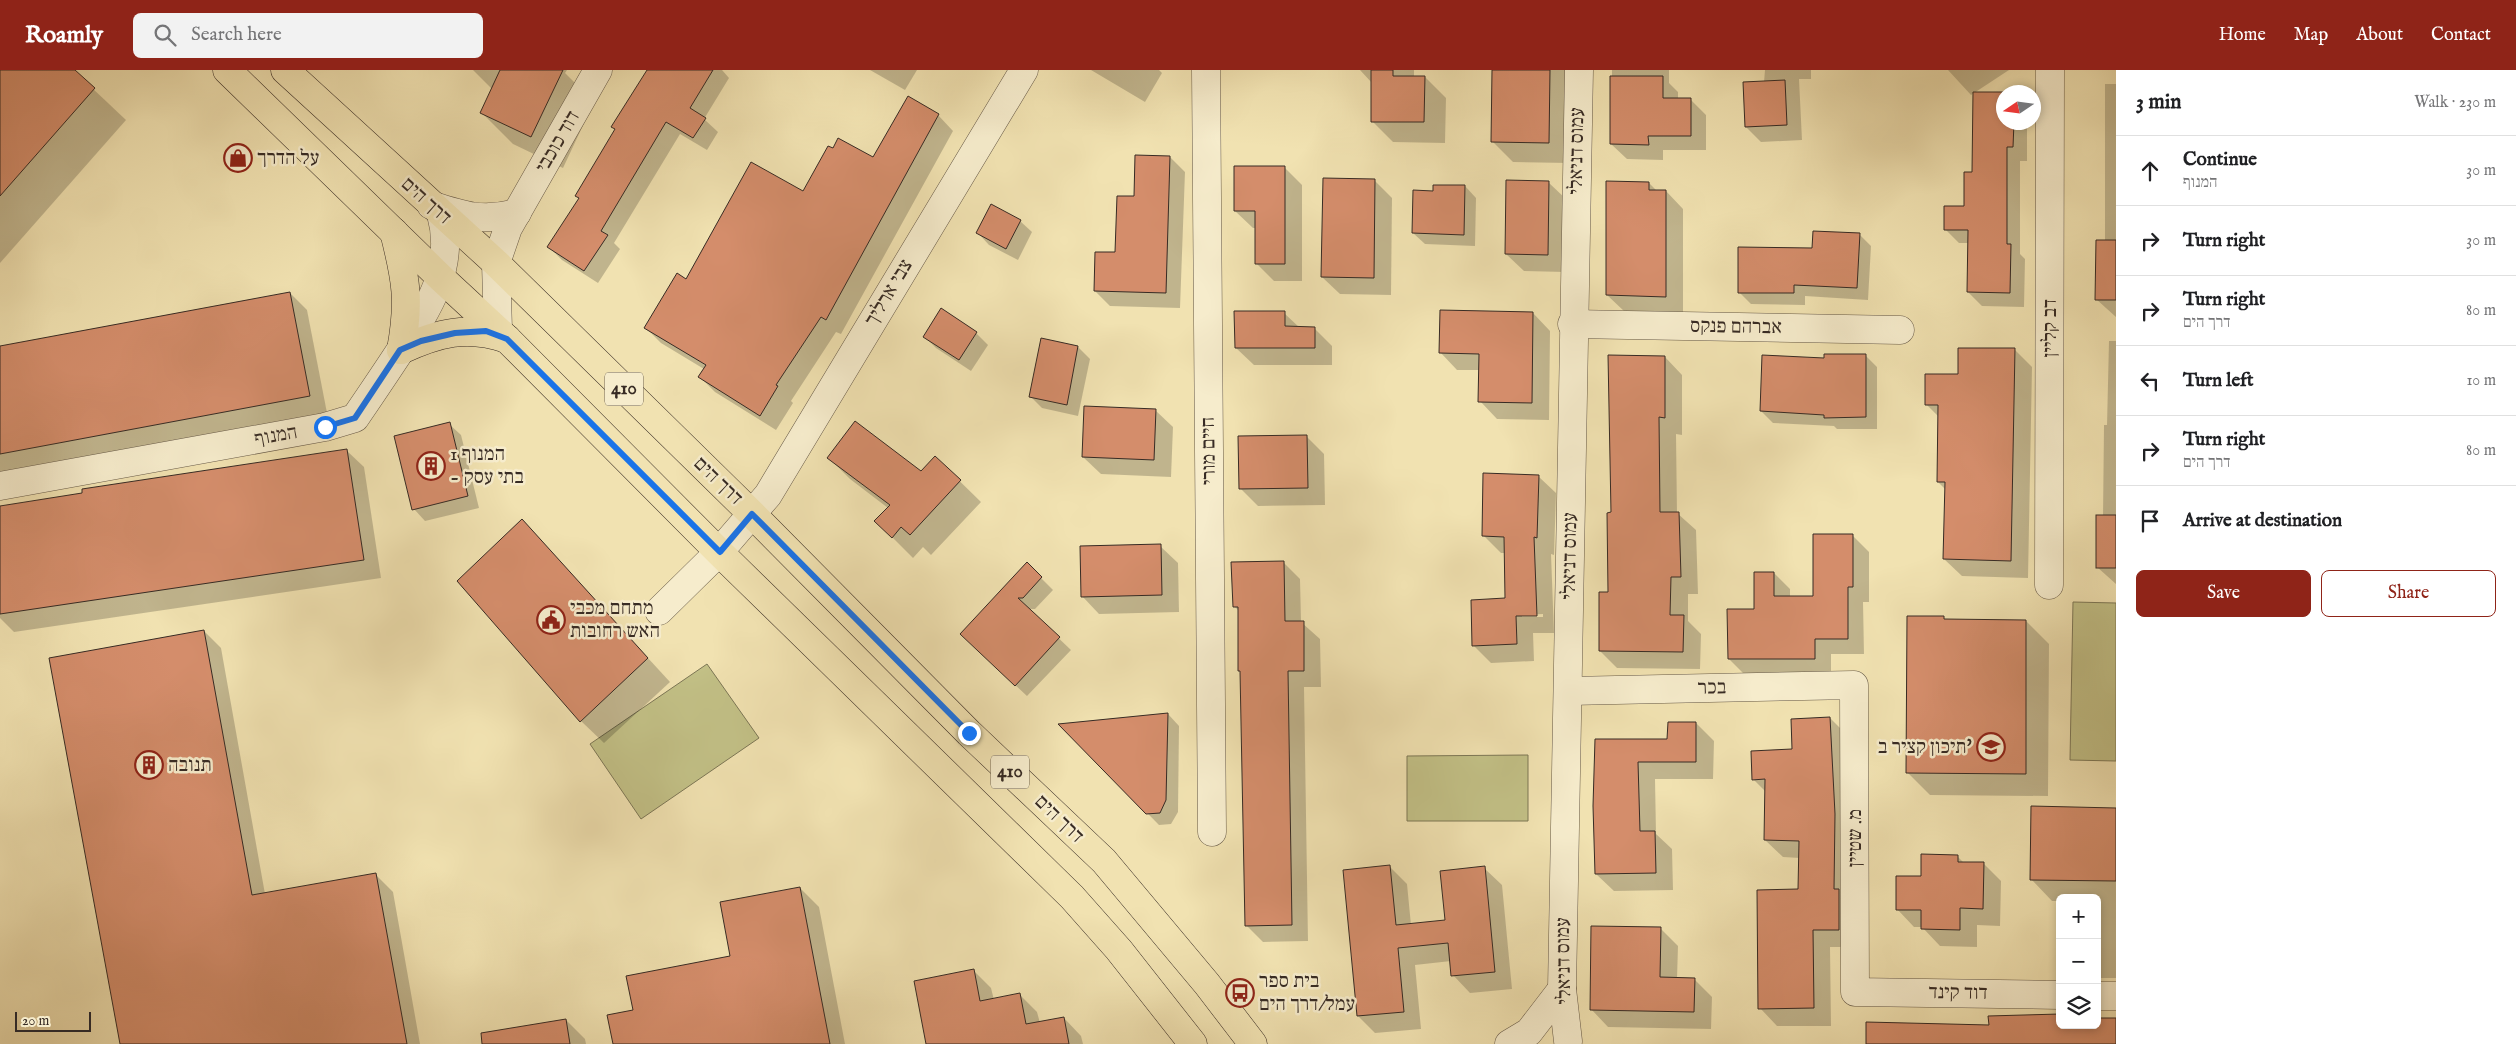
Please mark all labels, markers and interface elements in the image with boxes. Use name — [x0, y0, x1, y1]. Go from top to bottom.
search box — [133, 13, 483, 58]
text: Roamly — [25, 20, 103, 51]
icon: search — [151, 21, 179, 49]
text: Search here — [191, 23, 282, 47]
text: Home — [2219, 24, 2266, 47]
text: Map — [2294, 24, 2328, 47]
text: About — [2356, 24, 2403, 47]
text: Contact — [2431, 24, 2491, 47]
north arrow — [1996, 85, 2041, 130]
text: 3 min — [2136, 89, 2181, 116]
text: Walk · 230 m — [2414, 93, 2496, 113]
street label: דוד כוכבי — [530, 107, 586, 177]
street label: עמוס דניאלי — [1564, 107, 1590, 195]
shop icon: על הדרך — [223, 143, 253, 173]
place label: על הדרך — [257, 146, 319, 171]
text: Continue — [2183, 148, 2257, 172]
icon: ahead — [2136, 157, 2164, 185]
text: 30 m — [2466, 161, 2496, 181]
street label: דרך הים — [396, 172, 456, 230]
text: המנוף — [2183, 173, 2218, 193]
icon: right — [2136, 227, 2164, 255]
text: Turn right — [2183, 229, 2265, 253]
text: 30 m — [2466, 231, 2496, 251]
street label: צבי ארליך — [859, 255, 919, 331]
text: Turn right — [2183, 288, 2265, 312]
icon: right — [2136, 297, 2164, 325]
street label: דב קליין — [2038, 299, 2063, 357]
text: 80 m — [2466, 301, 2496, 321]
text: דרך הים — [2183, 313, 2230, 333]
street label: אברהם פנקס — [1690, 314, 1782, 340]
icon: left — [2136, 367, 2164, 395]
text: Turn left — [2183, 369, 2254, 393]
text: 10 m — [2466, 371, 2496, 391]
road number: 410 — [605, 372, 643, 406]
route start — [314, 416, 337, 439]
street label: חיים מורי — [1196, 417, 1222, 485]
street label: המנוף — [253, 420, 299, 452]
text: Turn right — [2183, 428, 2265, 452]
icon: right — [2136, 437, 2164, 465]
text: 80 m — [2466, 441, 2496, 461]
place label: המנוף 1 - בתי עסק — [450, 442, 524, 490]
building icon: המנוף 1 - בתי עסק — [416, 451, 446, 481]
street label: דרך הים — [688, 451, 748, 511]
text: דרך הים — [2183, 453, 2230, 473]
icon: arrive — [2136, 507, 2164, 535]
text: Arrive at destination — [2183, 509, 2342, 533]
street label: עמוס דניאלי — [1557, 512, 1583, 600]
button: Save — [2136, 570, 2311, 617]
button: Share — [2321, 570, 2496, 617]
place label: מתחם מכבי האש רחובות — [570, 596, 660, 644]
public building icon: מתחם מכבי האש רחובות — [536, 605, 566, 635]
street label: בכר — [1697, 675, 1727, 701]
route end — [958, 722, 981, 745]
school or university icon: תיכון קציר ב' — [1976, 732, 2006, 762]
place label: תיכון קציר ב' — [1878, 735, 1972, 760]
building icon: תנובה — [134, 750, 164, 780]
place label: תנובה — [168, 753, 212, 778]
road number: 410 — [991, 756, 1029, 789]
street label: דרך הים — [1029, 789, 1089, 849]
street label: מ. שטיין — [1843, 809, 1868, 867]
map controls — [2056, 894, 2101, 1029]
button: + — [2056, 894, 2101, 939]
street label: עמוס דניאלי — [1551, 917, 1577, 1005]
button: − — [2056, 939, 2101, 984]
place label: בית ספר עמל/דרך הים — [1259, 969, 1355, 1017]
bus stop icon: בית ספר עמל/דרך הים — [1225, 978, 1255, 1008]
street label: דוד קינד — [1928, 980, 1988, 1006]
button: layers — [2056, 984, 2101, 1029]
scale bar — [15, 1009, 91, 1032]
text: 20 m — [22, 1012, 49, 1030]

